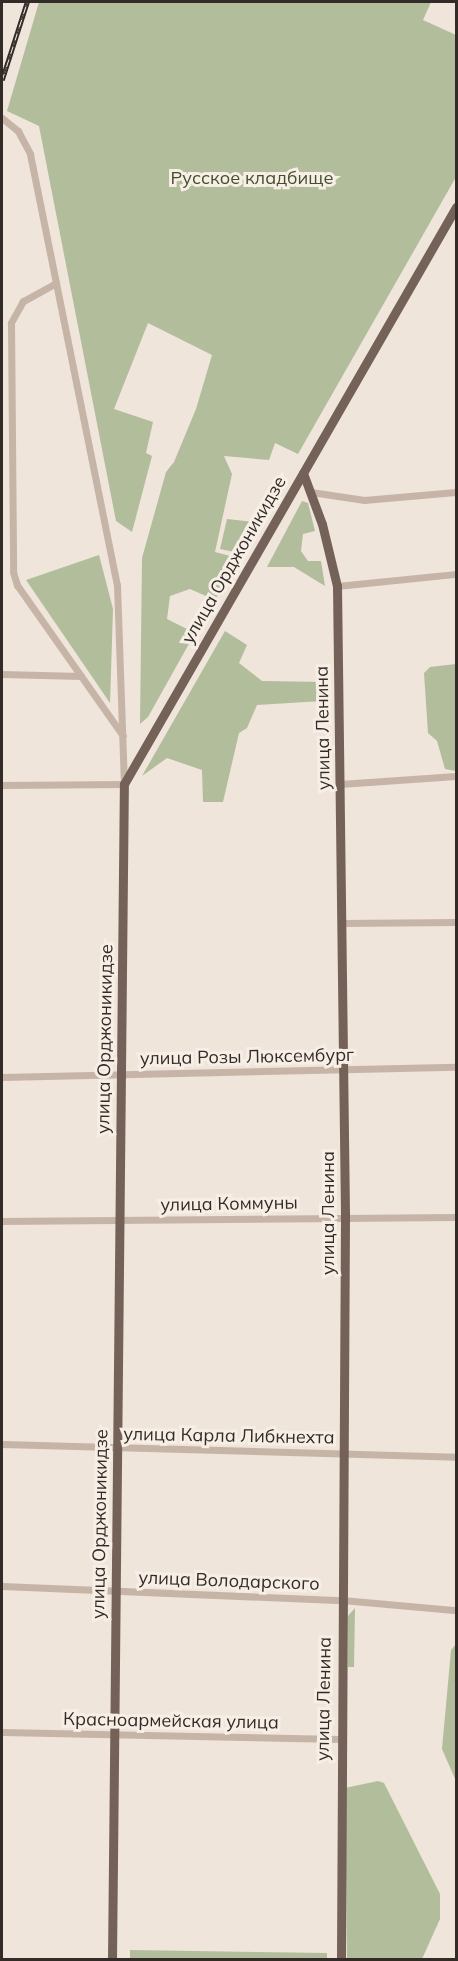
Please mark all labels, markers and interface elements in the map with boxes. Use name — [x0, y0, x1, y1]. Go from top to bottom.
park label: Русское кладбище — [171, 167, 333, 189]
street label: улица Орджоникидзе — [177, 472, 291, 648]
street label: улица Ленина — [311, 666, 335, 790]
street label: улица Орджоникидзе — [93, 944, 117, 1134]
street label: улица Розы Люксембург — [140, 1044, 354, 1070]
street label: улица Ленина — [317, 1151, 339, 1275]
street label: улица Коммуны — [160, 1192, 298, 1216]
street label: улица Карла Либкнехта — [123, 1423, 335, 1449]
street label: улица Орджоникидзе — [88, 1429, 112, 1619]
street label: улица Володарского — [138, 1567, 320, 1595]
street label: улица Ленина — [312, 1637, 336, 1761]
street label: Красноармейская улица — [63, 1708, 279, 1734]

